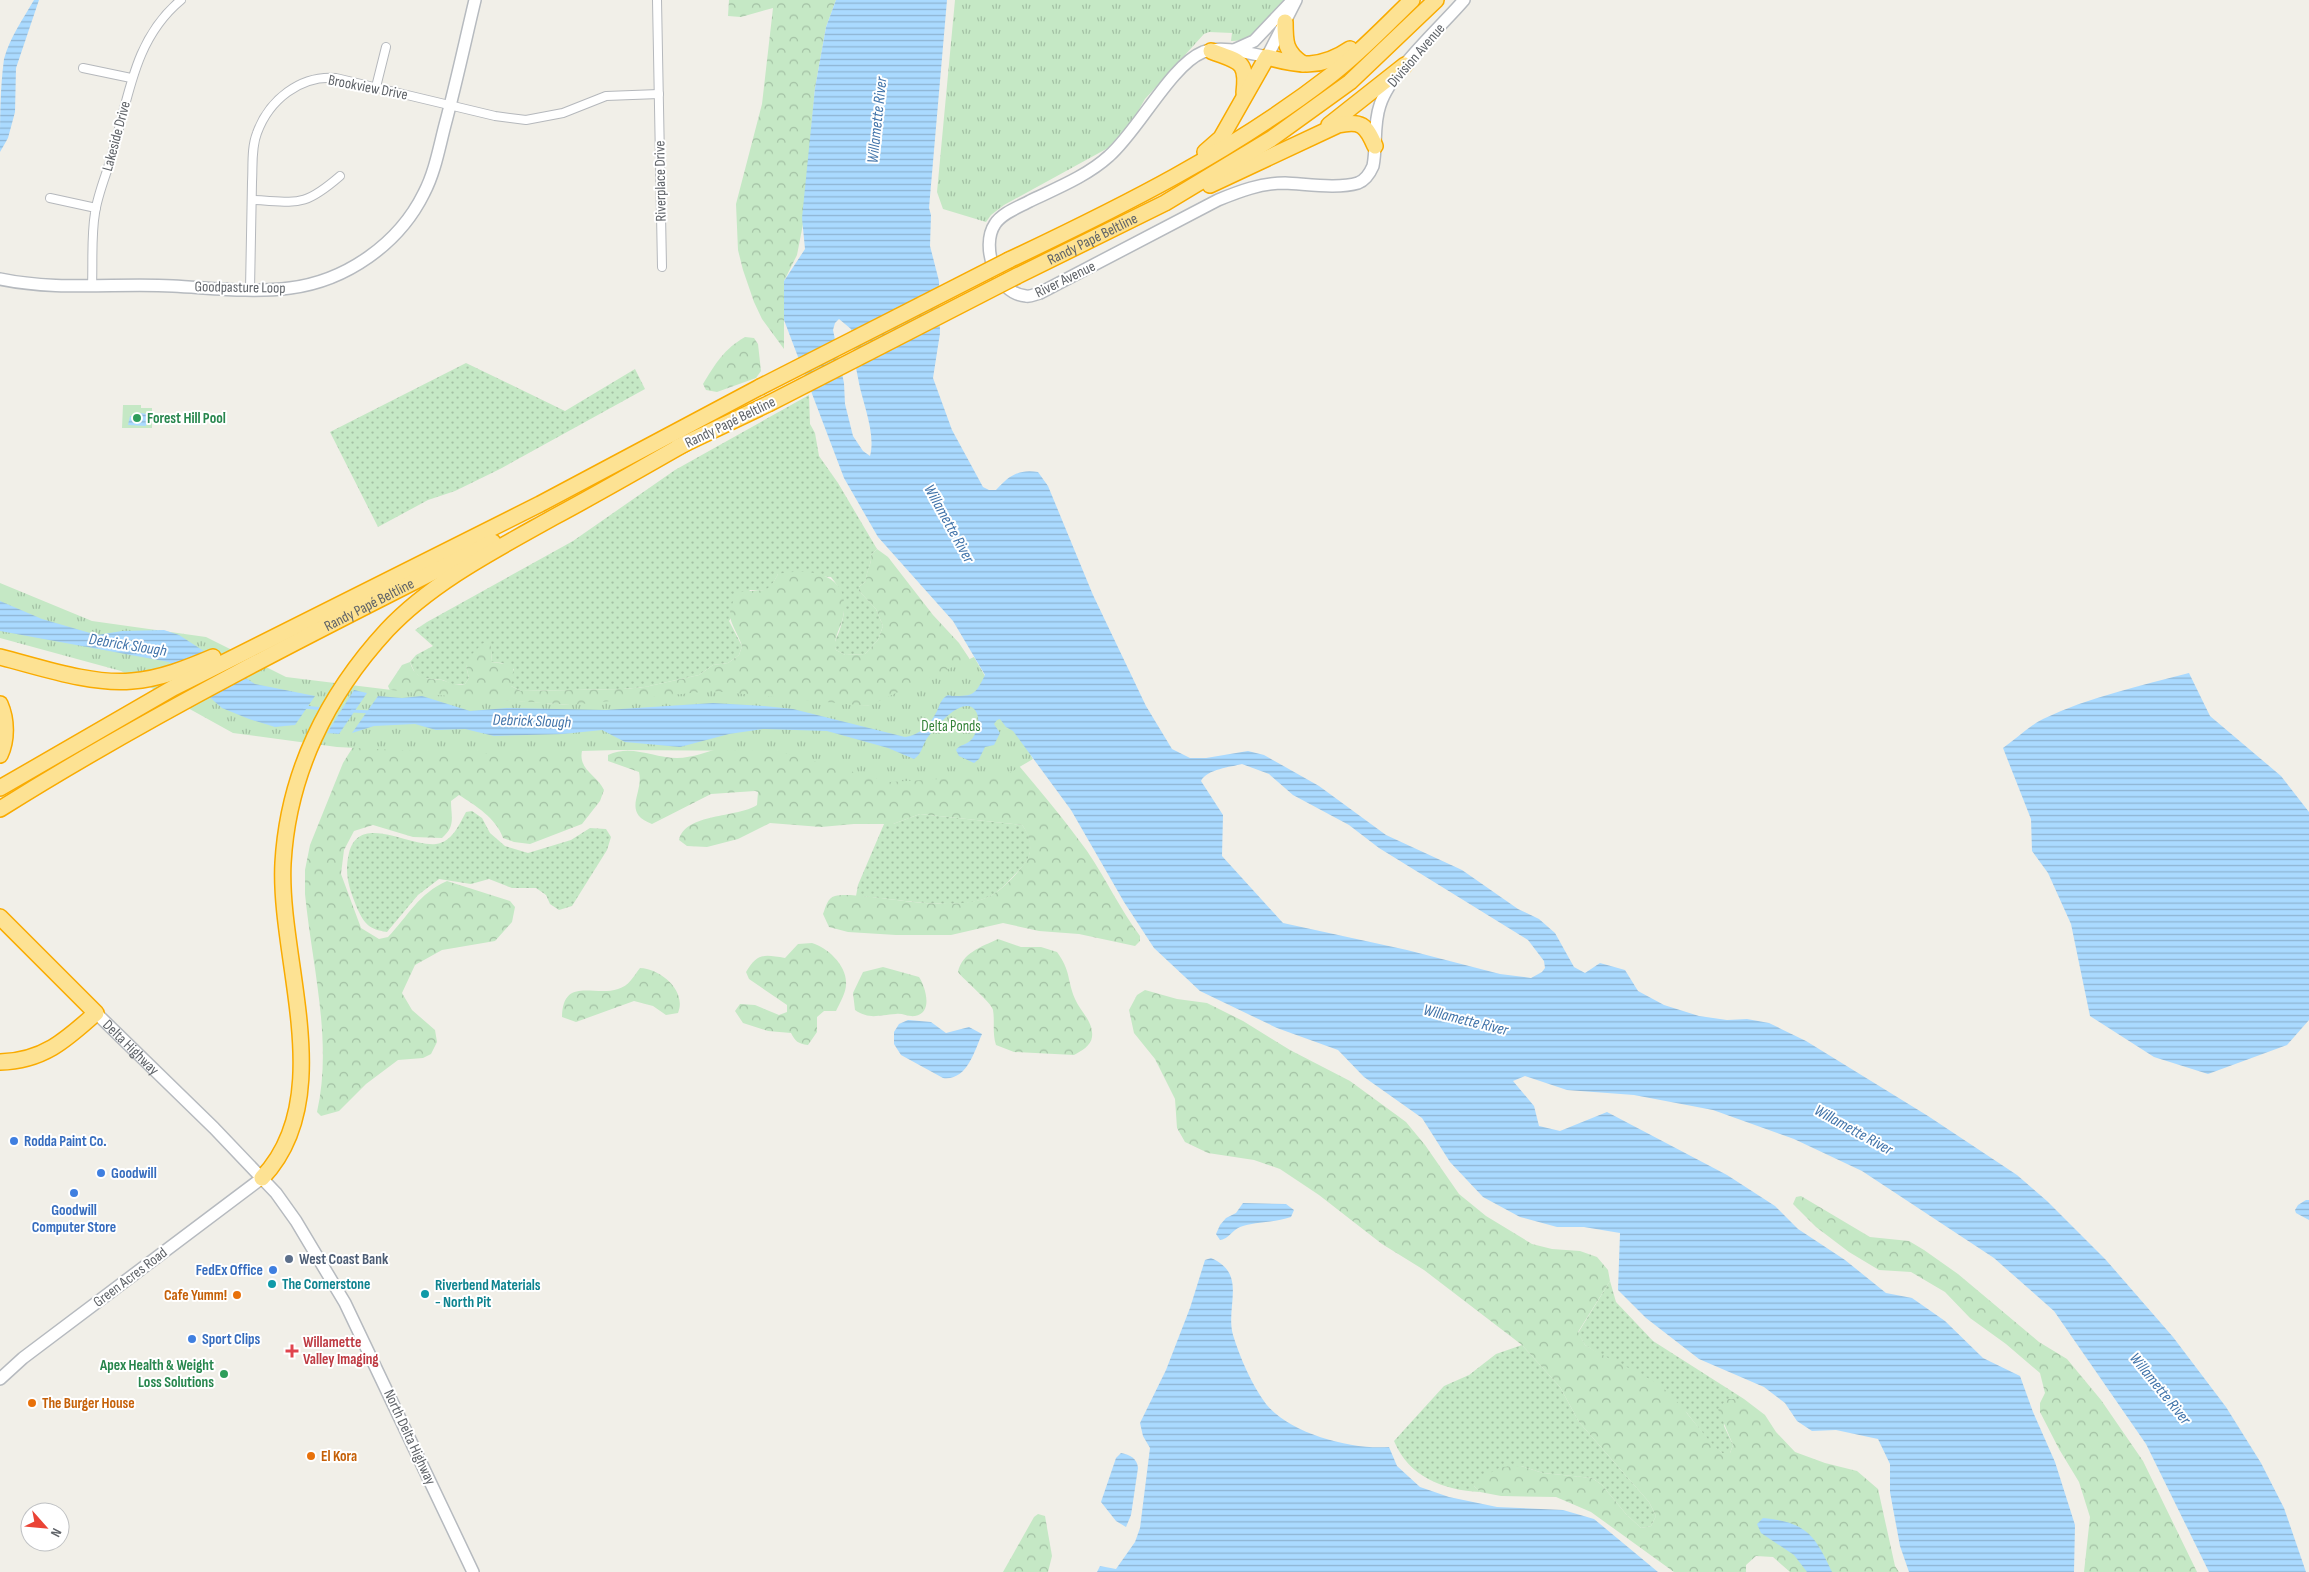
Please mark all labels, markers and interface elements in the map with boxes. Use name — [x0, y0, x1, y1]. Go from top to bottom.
street label: Division Avenue — [1383, 19, 1449, 91]
street label: Brookview Drive — [327, 70, 409, 104]
water label: Willamette River — [864, 76, 892, 164]
street label: Lakeside Drive — [98, 99, 135, 173]
street label: Riverplace Drive — [650, 140, 671, 222]
street label: Randy Papé Beltline — [1044, 209, 1141, 270]
street label: River Avenue — [1032, 257, 1099, 302]
street label: Goodpasture Loop — [194, 277, 286, 298]
street label: Randy Papé Beltline — [682, 392, 779, 453]
place label: Forest Hill Pool — [147, 409, 226, 428]
marker: Forest Hill Pool — [131, 412, 143, 424]
water label: Willamette River — [919, 481, 978, 567]
street label: Randy Papé Beltline — [321, 574, 417, 636]
water label: Debrick Slough — [88, 630, 168, 661]
water label: Debrick Slough — [492, 711, 572, 732]
park label: Delta Ponds — [921, 717, 981, 736]
water label: Willamette River — [1421, 1001, 1510, 1040]
street label: Delta Highway — [99, 1016, 163, 1079]
water label: Willamette River — [1811, 1101, 1896, 1160]
place label: Rodda Paint Co. — [24, 1132, 107, 1151]
marker: Rodda Paint Co. — [8, 1135, 20, 1147]
place label: Goodwill — [111, 1164, 157, 1183]
marker: Goodwill — [95, 1167, 107, 1179]
marker: Goodwill Computer Store — [68, 1187, 80, 1199]
place label: Goodwill Computer Store — [32, 1201, 116, 1237]
street label: Green Acres Road — [90, 1243, 171, 1311]
place label: West Coast Bank — [299, 1250, 389, 1269]
marker: West Coast Bank — [283, 1253, 295, 1265]
place label: FedEx Office — [196, 1261, 263, 1280]
marker: FedEx Office — [267, 1264, 279, 1276]
place label: The Cornerstone — [282, 1275, 370, 1294]
place label: Riverbend Materials - North Pit — [435, 1276, 541, 1312]
marker: The Cornerstone — [266, 1278, 278, 1290]
place label: Cafe Yumm! — [164, 1286, 227, 1305]
marker: Riverbend Materials - North Pit — [419, 1288, 431, 1300]
marker: Cafe Yumm! — [231, 1289, 243, 1301]
place label: Sport Clips — [202, 1330, 260, 1349]
marker: Sport Clips — [186, 1333, 198, 1345]
place label: Willamette Valley Imaging — [303, 1333, 379, 1369]
marker: Willamette Valley Imaging — [285, 1344, 299, 1358]
water label: Willamette River — [2125, 1349, 2195, 1429]
place label: Apex Health & Weight Loss Solutions — [99, 1356, 214, 1392]
marker: Apex Health & Weight Loss Solutions — [218, 1368, 230, 1380]
street label: North Delta Highway — [379, 1386, 440, 1488]
place label: The Burger House — [42, 1394, 135, 1413]
marker: The Burger House — [26, 1397, 38, 1409]
place label: El Kora — [321, 1447, 357, 1466]
marker: El Kora — [305, 1450, 317, 1462]
north arrow — [20, 1502, 70, 1552]
text: N — [47, 1525, 65, 1540]

